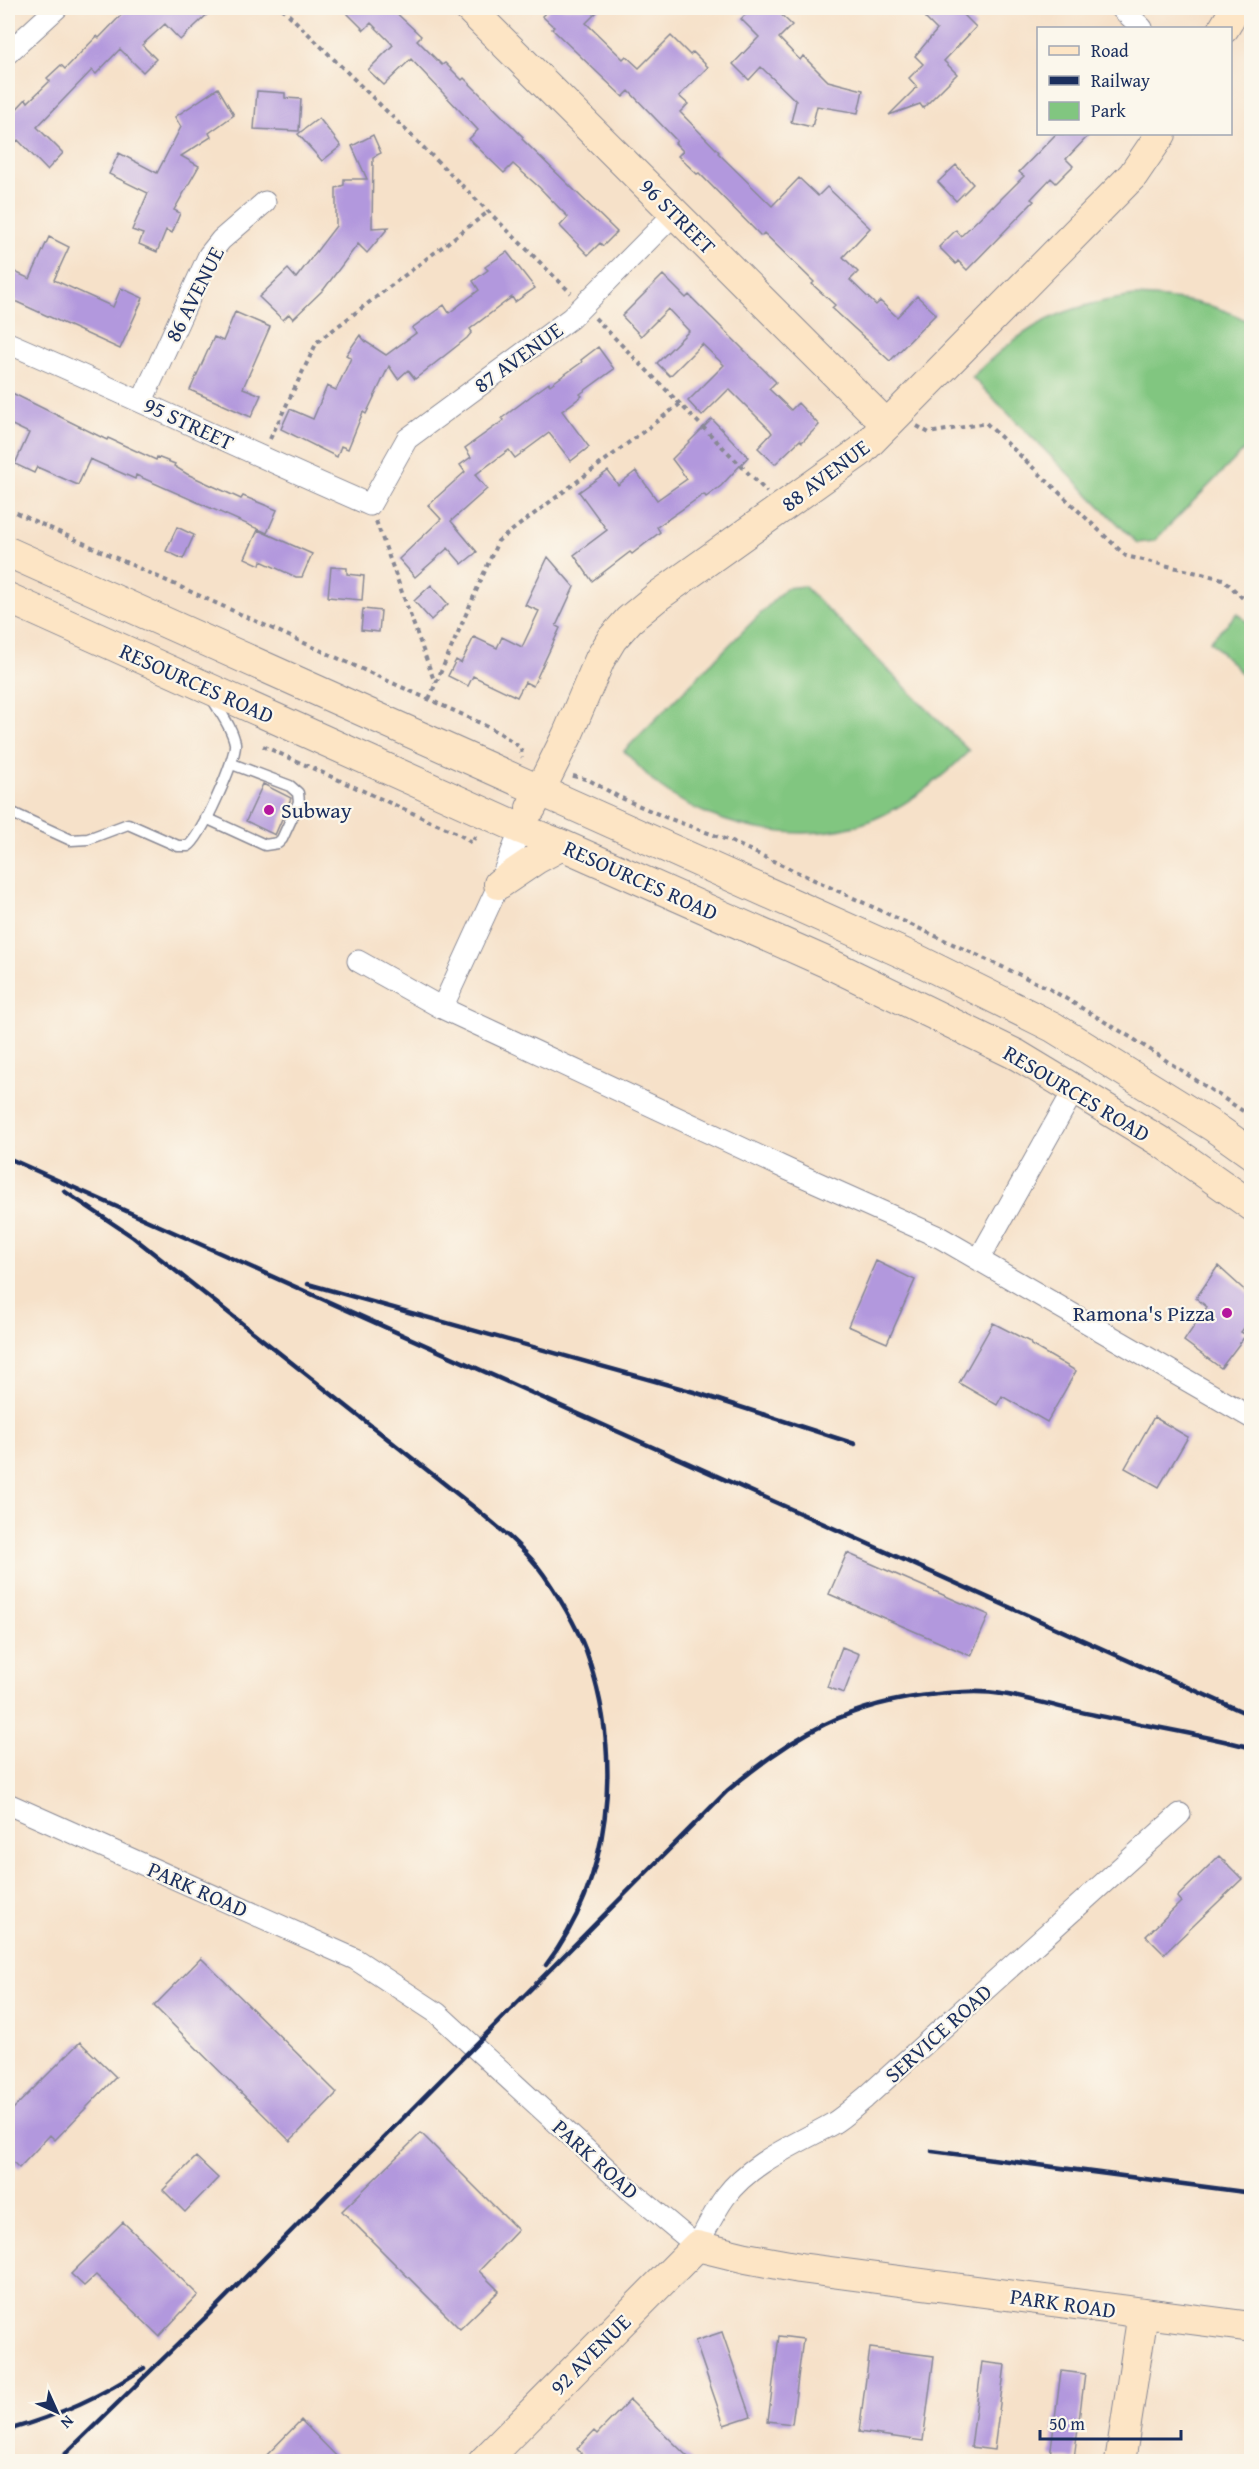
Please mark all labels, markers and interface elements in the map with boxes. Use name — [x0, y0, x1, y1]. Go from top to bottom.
legend — [1037, 27, 1232, 135]
text: Road — [1091, 37, 1129, 64]
text: Railway — [1091, 67, 1150, 94]
text: Park — [1091, 97, 1127, 124]
street label: 96 STREET — [633, 171, 723, 261]
street label: 86 AVENUE — [156, 241, 232, 347]
street label: 87 AVENUE — [467, 314, 569, 400]
street label: 95 STREET — [139, 388, 239, 458]
street label: 88 AVENUE — [774, 431, 876, 519]
street label: RESOURCES ROAD — [115, 635, 279, 731]
place label: Subway — [281, 794, 352, 826]
marker: Subway — [262, 803, 276, 817]
street label: RESOURCES ROAD — [559, 832, 723, 928]
street label: RESOURCES ROAD — [998, 1037, 1156, 1149]
place label: Ramona's Pizza — [1073, 1297, 1216, 1329]
marker: Ramona's Pizza — [1220, 1306, 1234, 1320]
street label: PARK ROAD — [143, 1853, 253, 1925]
street label: SERVICE ROAD — [877, 1976, 999, 2090]
street label: PARK ROAD — [546, 2111, 646, 2207]
street label: PARK ROAD — [1008, 2280, 1118, 2326]
street label: 92 AVENUE — [542, 2306, 638, 2402]
north arrow — [27, 2382, 87, 2442]
scale bar — [1040, 2403, 1181, 2441]
text: N — [55, 2410, 80, 2435]
text: 50 m — [1049, 2410, 1085, 2437]

